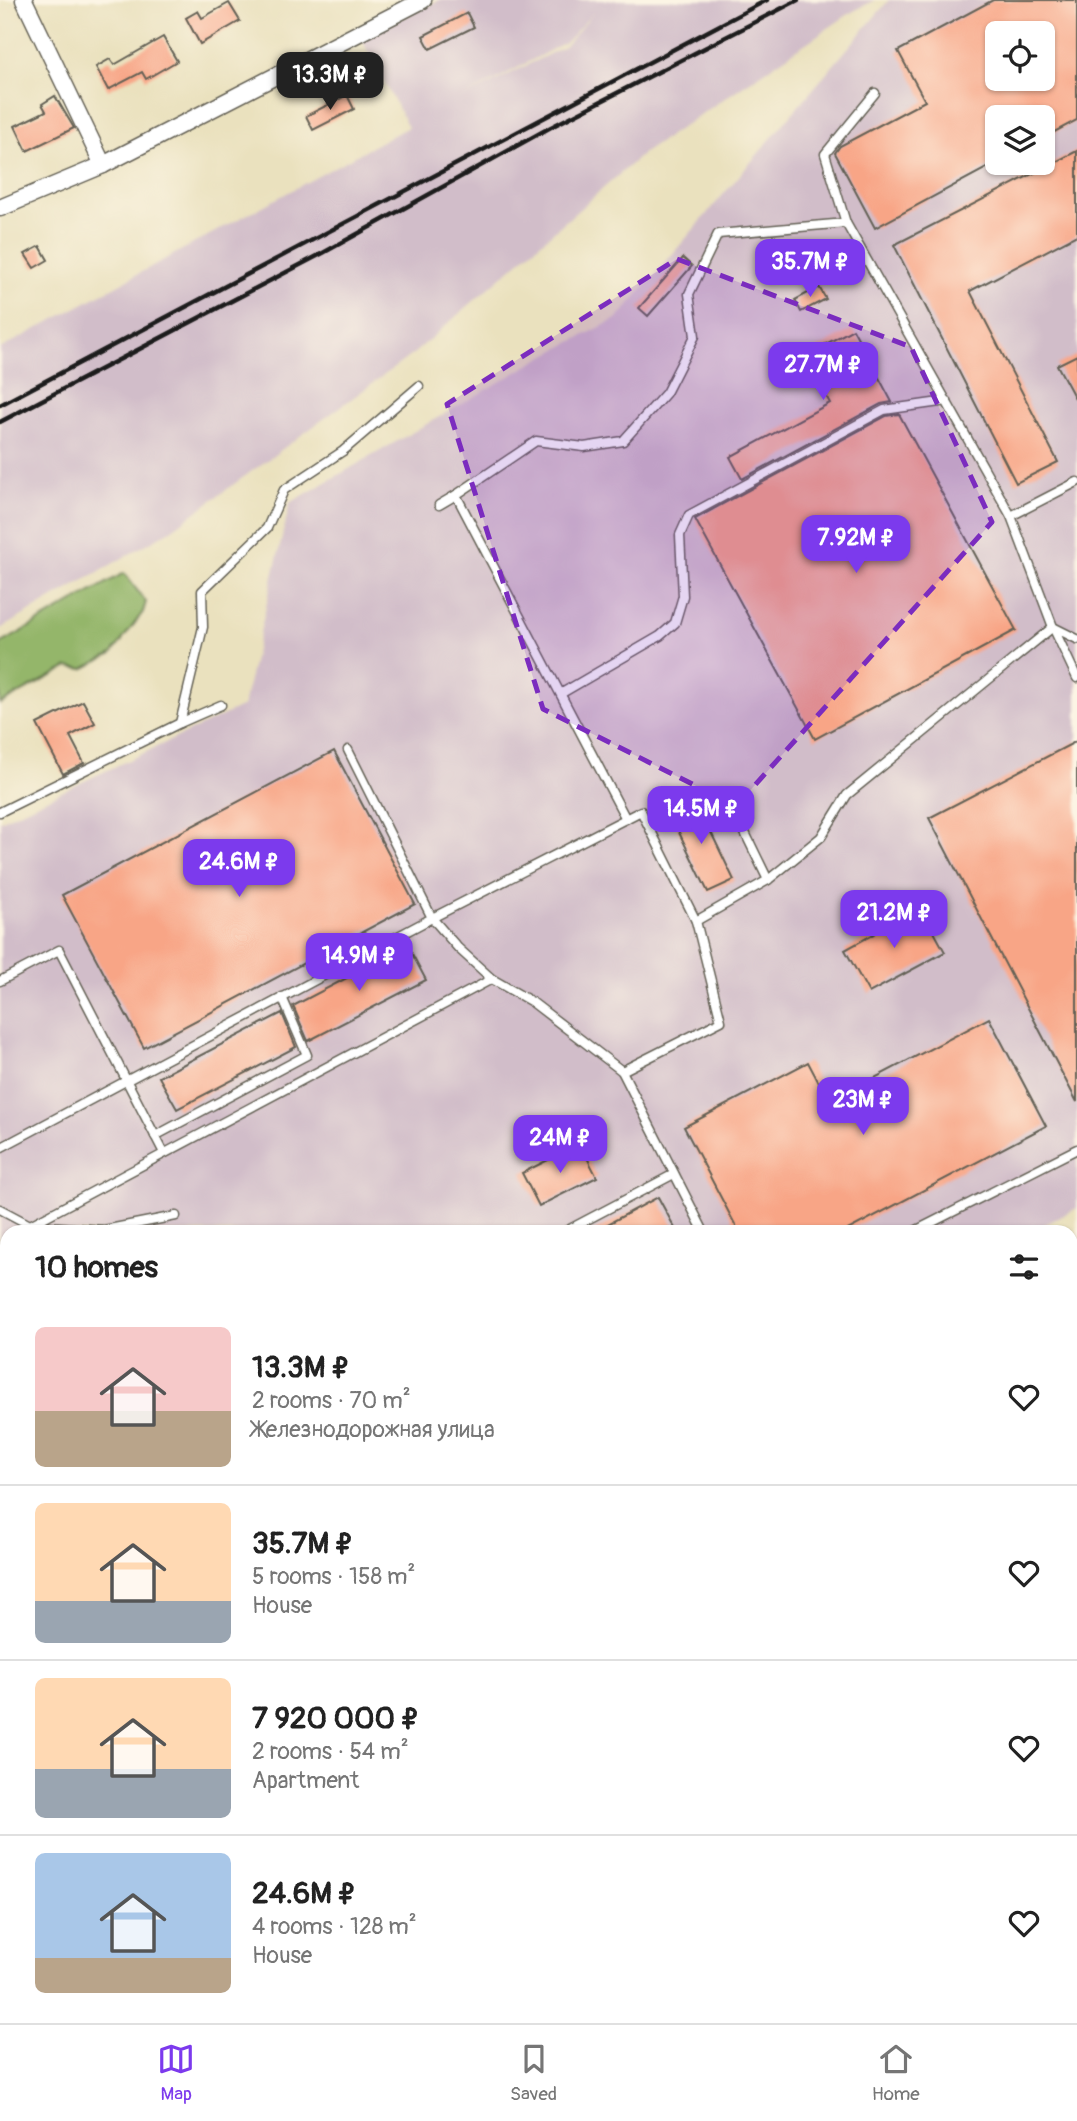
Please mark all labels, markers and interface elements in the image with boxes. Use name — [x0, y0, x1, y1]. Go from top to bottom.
map controls — [985, 21, 1055, 175]
button: locate — [985, 21, 1055, 91]
pin: 13.3M ₽ — [265, 52, 395, 112]
text: 13.3M ₽ — [292, 60, 368, 89]
button: layers — [985, 105, 1055, 175]
pin: 35.7M ₽ — [745, 240, 875, 299]
text: 35.7M ₽ — [771, 247, 849, 276]
pin: 27.7M ₽ — [758, 342, 888, 402]
text: 27.7M ₽ — [784, 350, 862, 379]
pin: 7.92M ₽ — [791, 516, 921, 575]
text: 7.92M ₽ — [817, 523, 895, 552]
pin: 14.5M ₽ — [636, 786, 766, 846]
text: 14.5M ₽ — [663, 794, 739, 823]
pin: 24.6M ₽ — [174, 839, 304, 899]
text: 24.6M ₽ — [199, 847, 279, 876]
pin: 21.2M ₽ — [829, 890, 959, 950]
text: 21.2M ₽ — [856, 898, 932, 927]
pin: 14.9M ₽ — [294, 934, 424, 993]
text: 14.9M ₽ — [322, 941, 396, 970]
pin: 23M ₽ — [814, 1078, 912, 1137]
text: 23M ₽ — [833, 1085, 893, 1114]
pin: 24M ₽ — [511, 1116, 609, 1175]
text: 24M ₽ — [529, 1123, 591, 1152]
icon: filters — [1005, 1248, 1043, 1286]
text: 10 homes — [35, 1249, 158, 1286]
text: 13.3M ₽ — [252, 1349, 350, 1386]
icon: home — [91, 1355, 175, 1439]
icon: heart — [1005, 1378, 1043, 1416]
text: 2 rooms · 70 m² — [252, 1386, 411, 1415]
text: Железнодорожная улица — [252, 1415, 495, 1444]
text: 35.7M ₽ — [252, 1525, 354, 1562]
icon: home — [91, 1531, 175, 1615]
icon: heart — [1005, 1554, 1043, 1592]
text: 5 rooms · 158 m² — [252, 1562, 415, 1591]
text: House — [252, 1591, 312, 1620]
text: 7 920 000 ₽ — [252, 1700, 420, 1737]
icon: home — [91, 1706, 175, 1790]
icon: heart — [1005, 1729, 1043, 1767]
text: 2 rooms · 54 m² — [252, 1737, 409, 1766]
text: Apartment — [252, 1766, 359, 1795]
text: 24.6M ₽ — [252, 1875, 356, 1912]
icon: home — [91, 1881, 175, 1965]
icon: heart — [1005, 1904, 1043, 1942]
text: 4 rooms · 128 m² — [252, 1912, 417, 1941]
text: House — [252, 1941, 312, 1970]
tab: Map — [157, 2040, 195, 2106]
tab: Saved — [510, 2040, 557, 2106]
tab: Home — [872, 2040, 920, 2106]

